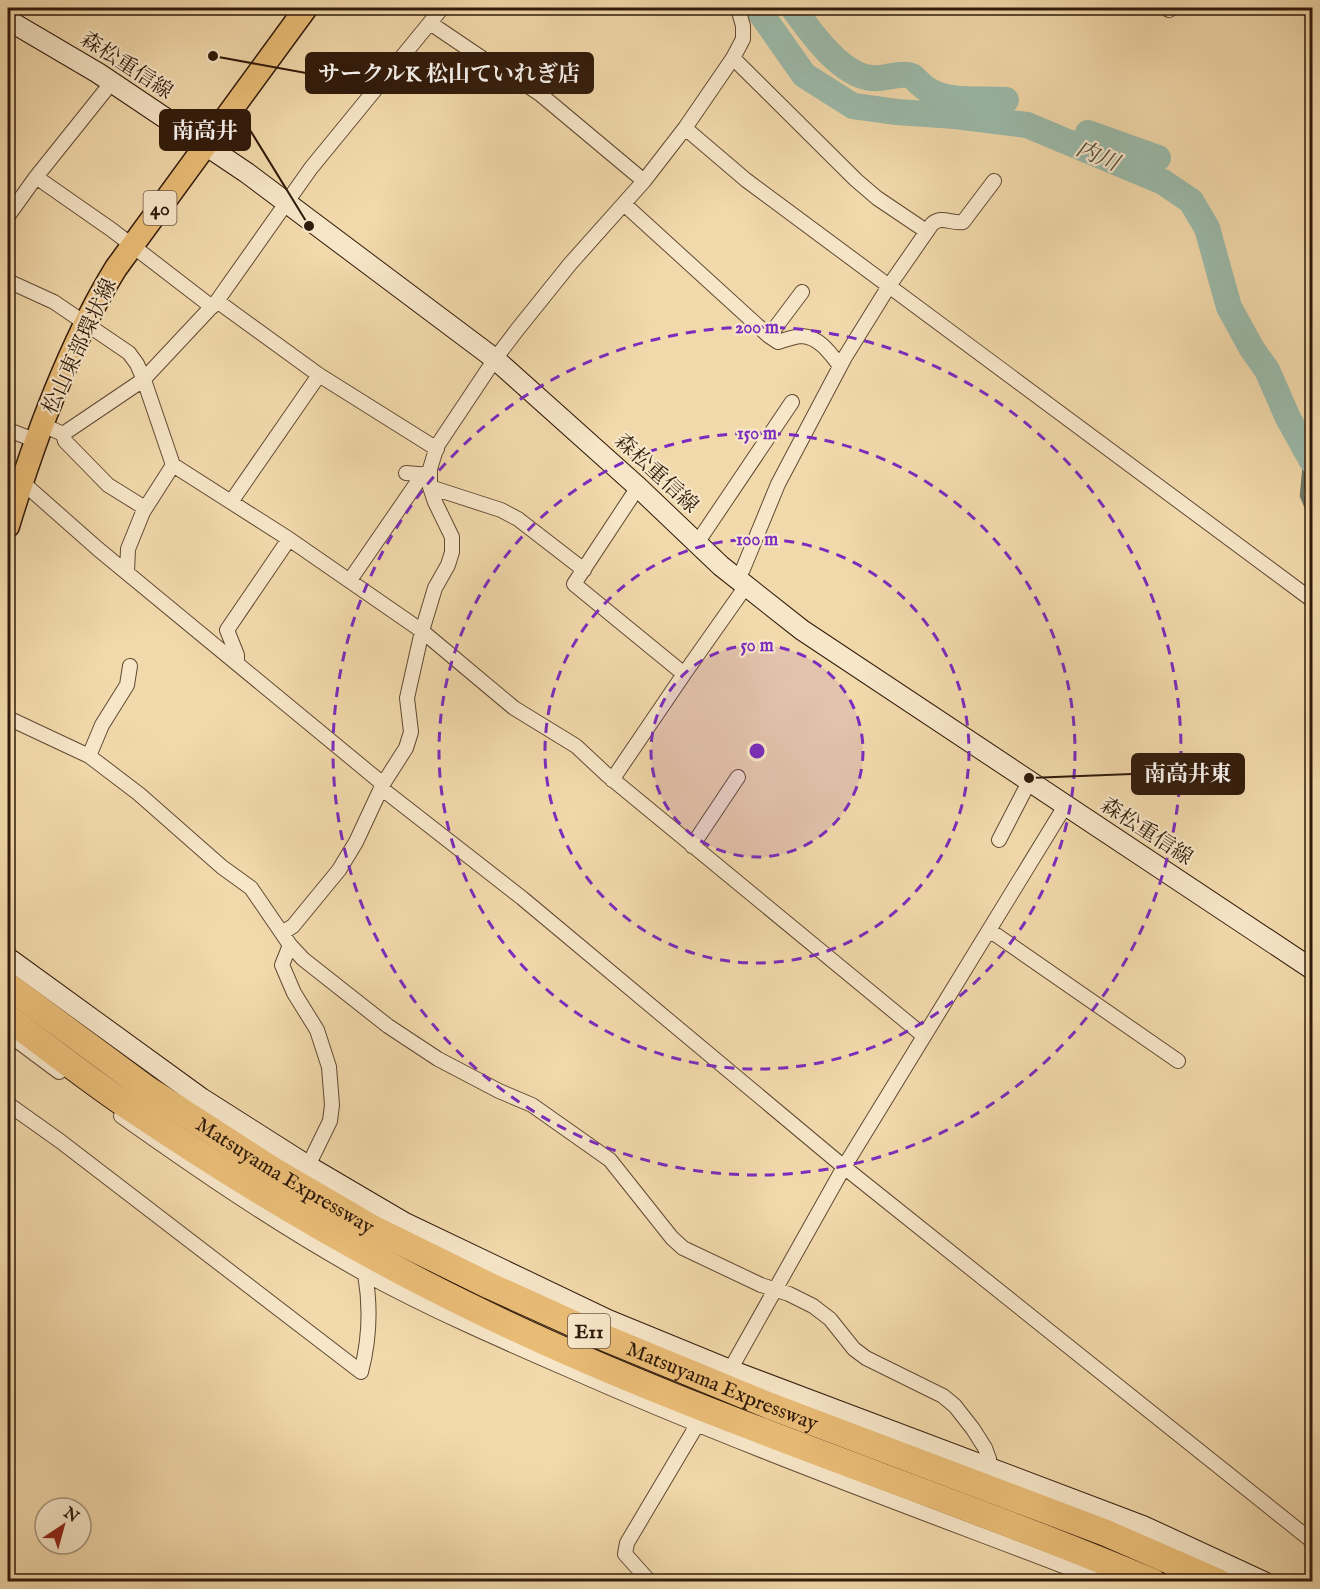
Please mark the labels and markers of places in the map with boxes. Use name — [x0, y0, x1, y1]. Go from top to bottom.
callout: サークルK 松山ていれぎ店 — [306, 53, 593, 93]
callout: 南高井 — [160, 110, 250, 150]
centre of rings — [747, 741, 767, 761]
callout: 南高井東 — [1132, 754, 1244, 794]

